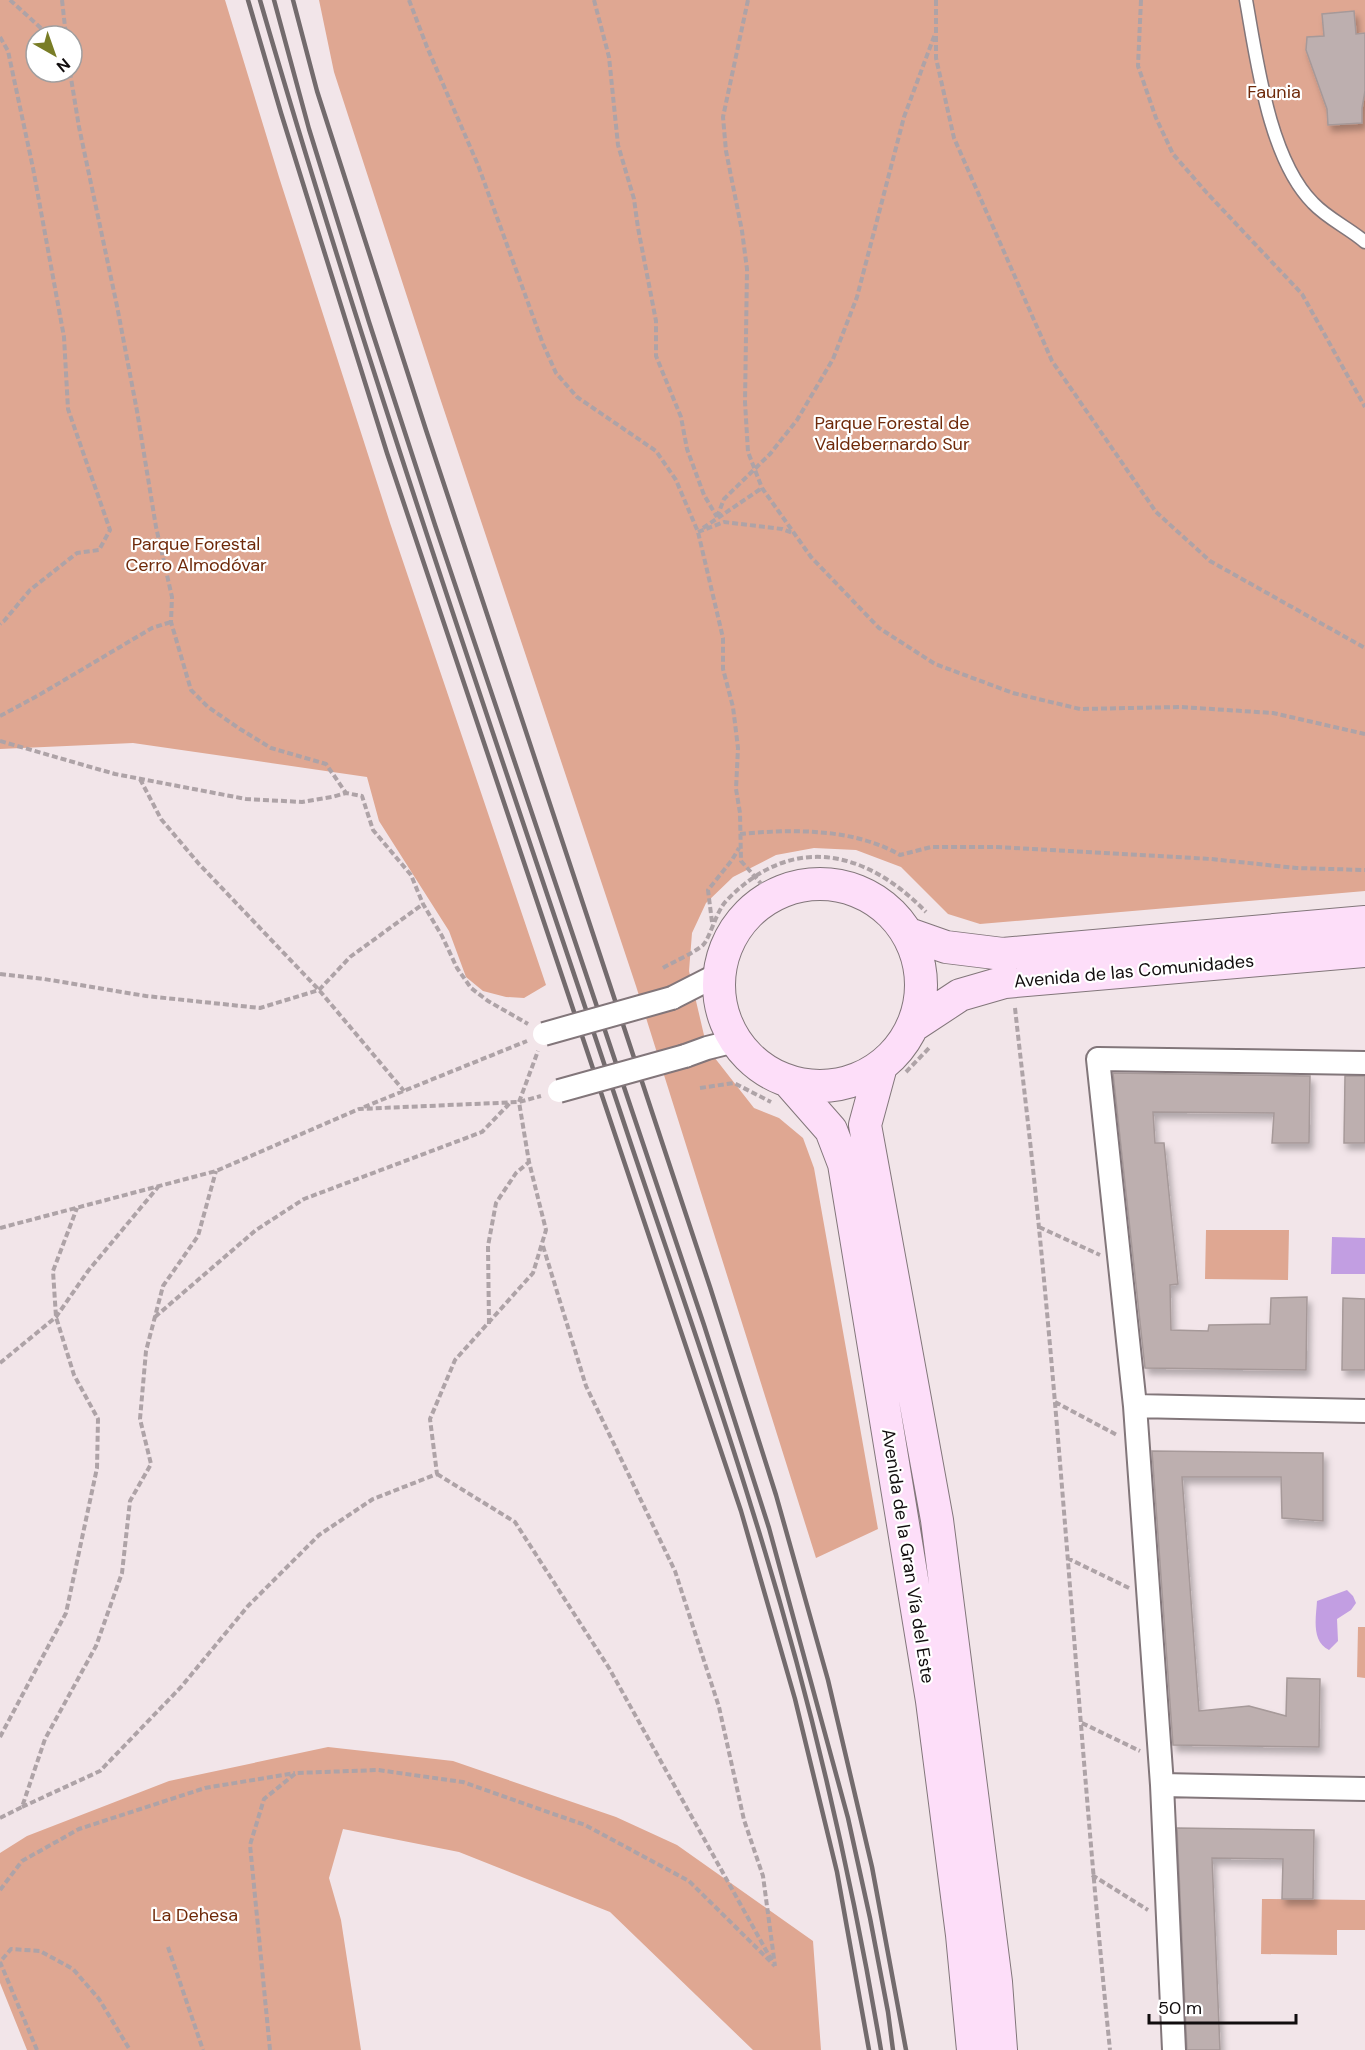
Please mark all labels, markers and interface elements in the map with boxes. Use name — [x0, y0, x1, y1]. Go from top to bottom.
north arrow — [24, 24, 84, 84]
text: N — [52, 53, 75, 77]
park label: Faunia — [1247, 80, 1301, 104]
park label: Parque Forestal de Valdebernardo Sur — [814, 411, 970, 456]
park label: Parque Forestal Cerro Almodóvar — [125, 532, 267, 577]
street label: Avenida de las Comunidades — [1013, 949, 1255, 993]
street label: Avenida de la Gran Vía del Este — [876, 1427, 940, 1685]
park label: La Dehesa — [152, 1903, 238, 1927]
scale bar — [1149, 1987, 1296, 2025]
text: 50 m — [1158, 1996, 1202, 2020]

